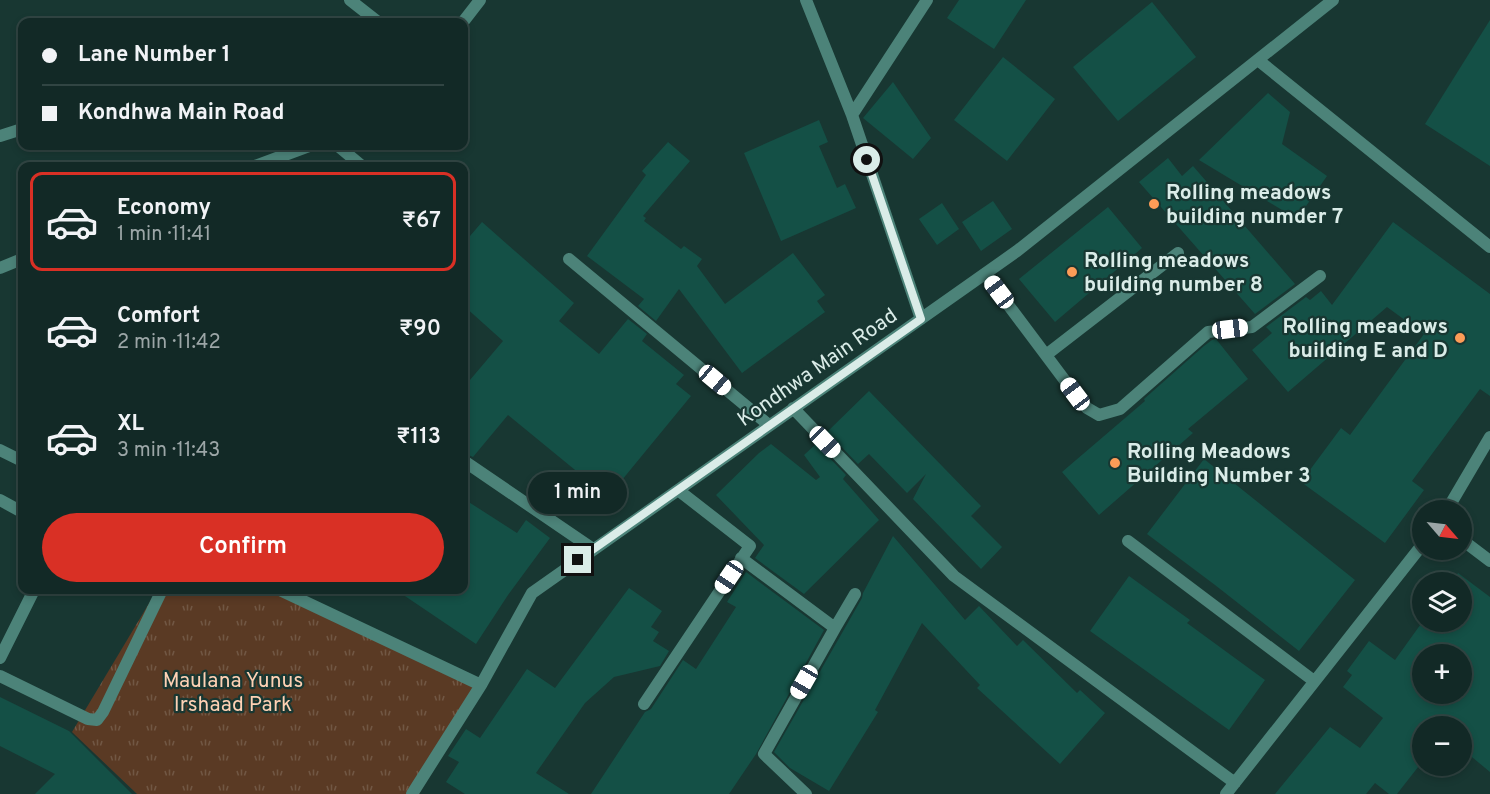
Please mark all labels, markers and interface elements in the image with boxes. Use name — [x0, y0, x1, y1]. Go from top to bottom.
text: Lane Number 1 — [78, 42, 230, 69]
text: Kondhwa Main Road — [78, 100, 285, 127]
route start — [853, 146, 880, 173]
place label: Rolling meadows building numder 7 — [1166, 180, 1343, 231]
icon: car — [45, 195, 99, 249]
text: Economy — [117, 195, 211, 222]
marker: Rolling meadows building numder 7 — [1147, 197, 1161, 211]
text: ₹67 — [402, 208, 441, 235]
text: 1 min · 11:41 — [117, 222, 211, 248]
place label: Rolling meadows building number 8 — [1084, 248, 1263, 299]
marker: Rolling meadows building number 8 — [1065, 265, 1079, 279]
car — [981, 272, 1017, 312]
icon: car — [45, 303, 99, 357]
text: Comfort — [117, 303, 200, 330]
street label: Kondhwa Main Road — [733, 303, 903, 434]
place label: Rolling meadows building E and D — [1283, 314, 1448, 365]
text: ₹90 — [399, 316, 441, 343]
car — [1211, 318, 1249, 340]
text: 2 min · 11:42 — [117, 330, 221, 356]
marker: Rolling meadows building E and D — [1453, 331, 1467, 345]
car — [695, 362, 735, 398]
car — [1057, 374, 1093, 414]
icon: car — [45, 411, 99, 465]
text: XL — [117, 411, 144, 438]
car — [806, 423, 844, 461]
text: ₹113 — [396, 424, 441, 451]
text: 3 min · 11:43 — [117, 438, 220, 464]
place label: Rolling Meadows Building Number 3 — [1127, 439, 1310, 490]
marker: Rolling Meadows Building Number 3 — [1108, 456, 1122, 470]
callout: 1 min — [528, 473, 628, 515]
text: 1 min — [554, 480, 601, 506]
north arrow — [1412, 500, 1472, 560]
map controls — [1412, 500, 1472, 776]
button: Confirm — [42, 513, 444, 582]
route end — [564, 546, 591, 573]
car — [711, 557, 747, 597]
button: layers — [1412, 572, 1472, 632]
button: + — [1412, 644, 1472, 704]
car — [787, 662, 821, 702]
park label: Maulana Yunus Irshaad Park — [163, 668, 303, 719]
button: − — [1412, 716, 1472, 776]

